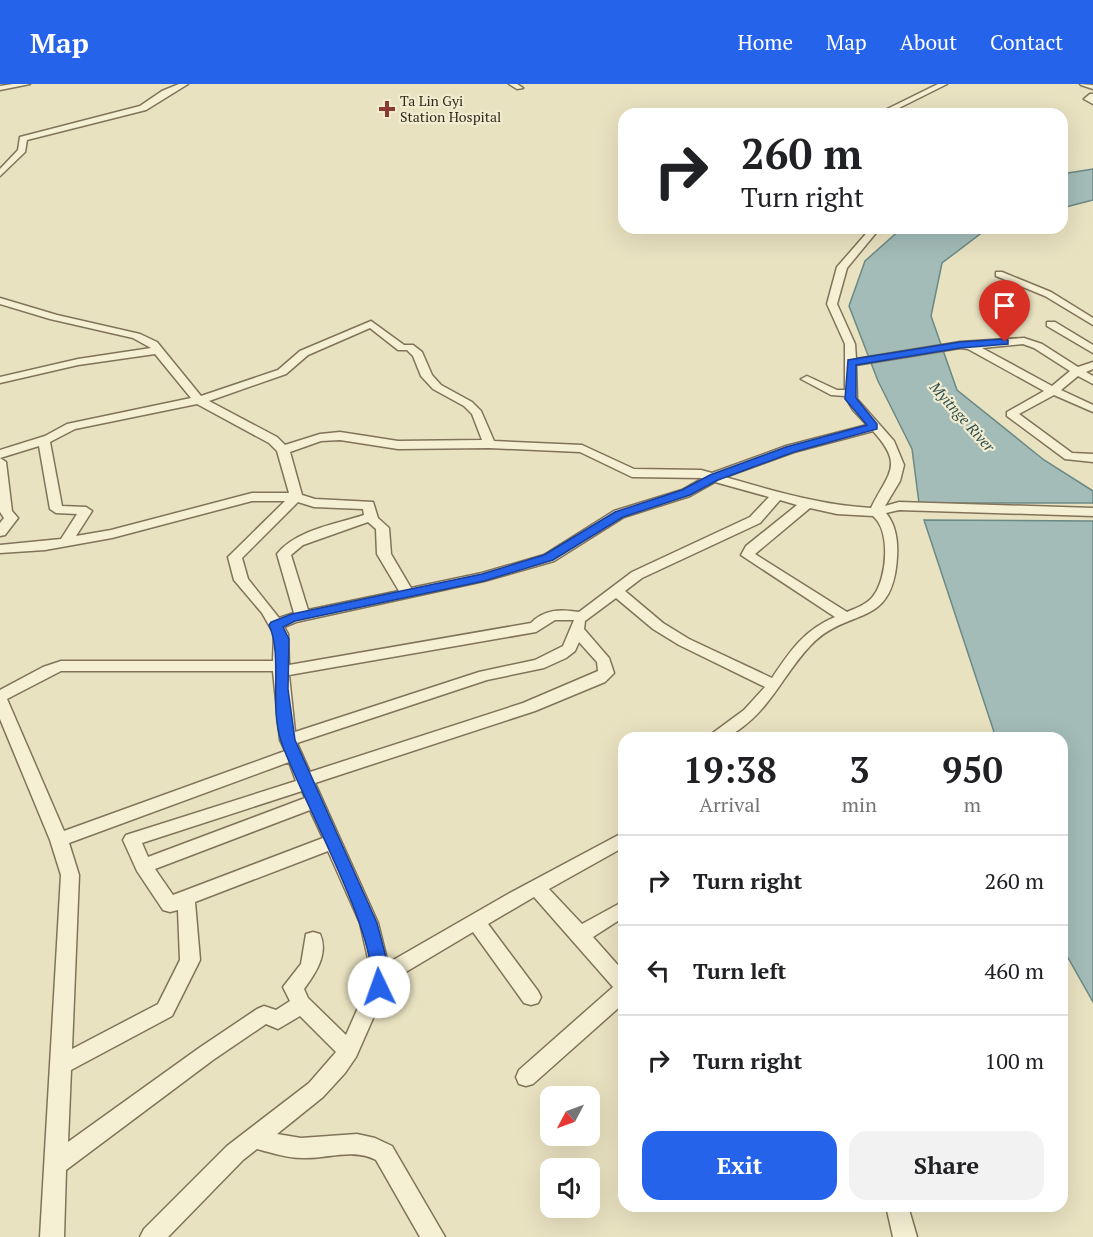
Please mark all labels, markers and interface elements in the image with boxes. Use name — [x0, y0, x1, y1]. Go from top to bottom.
text: Map — [30, 24, 89, 61]
text: Home — [737, 28, 793, 56]
text: Map — [826, 28, 867, 56]
text: About — [900, 28, 957, 56]
text: Contact — [990, 28, 1063, 56]
place label: Ta Lin Gyi Station Hospital — [400, 91, 501, 126]
marker: Ta Lin Gyi Station Hospital — [378, 100, 396, 118]
text: 260 m — [741, 125, 862, 181]
icon: right — [642, 132, 720, 210]
text: Turn right — [741, 179, 864, 215]
pin — [979, 280, 1030, 342]
icon: arrive — [988, 289, 1021, 322]
water label: Myitnge River — [925, 376, 1000, 456]
text: 19:38 — [683, 746, 777, 793]
text: 3 — [849, 746, 870, 793]
text: 950 — [942, 746, 1003, 793]
text: Arrival — [699, 791, 761, 818]
text: min — [842, 791, 877, 818]
text: m — [964, 791, 981, 818]
icon: right — [642, 864, 675, 897]
text: Turn right — [693, 866, 802, 895]
text: 260 m — [984, 866, 1044, 895]
icon: left — [642, 954, 675, 987]
position arrow — [347, 955, 411, 1019]
text: Turn left — [693, 956, 786, 985]
text: 460 m — [984, 956, 1044, 985]
icon: right — [642, 1044, 675, 1077]
text: Turn right — [693, 1046, 802, 1075]
text: 100 m — [984, 1046, 1044, 1075]
north arrow — [540, 1086, 600, 1146]
map controls — [540, 1086, 600, 1218]
button: Exit — [642, 1131, 837, 1200]
button: Share — [849, 1131, 1044, 1200]
button: sound — [540, 1158, 600, 1218]

